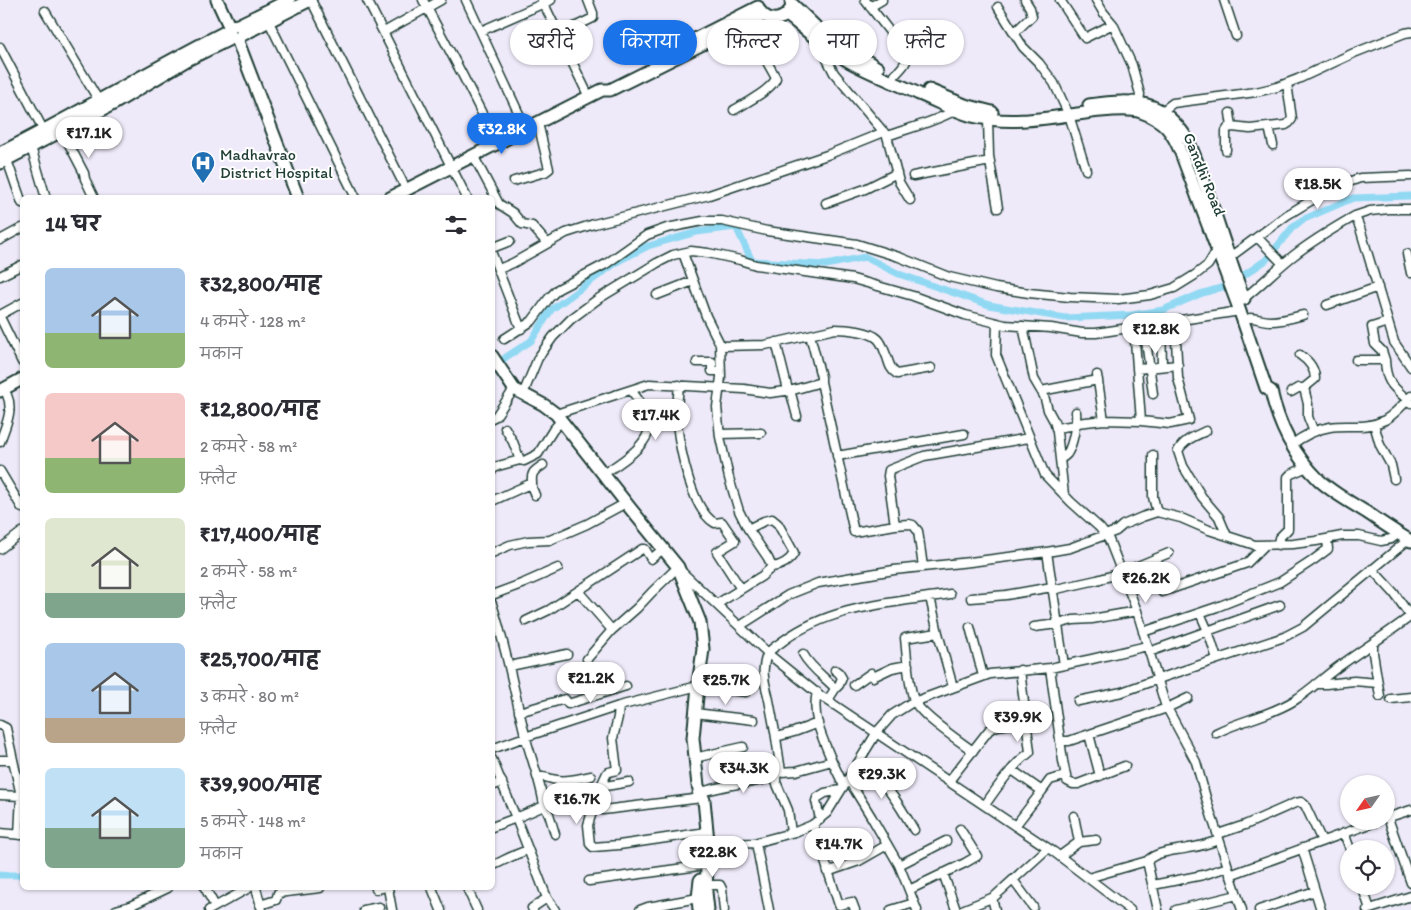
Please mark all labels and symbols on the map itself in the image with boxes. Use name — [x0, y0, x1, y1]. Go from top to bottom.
pin: ₹32.8K — [461, 112, 543, 155]
pin: ₹17.1K — [48, 116, 130, 159]
street label: Gandhi Road — [1179, 130, 1230, 219]
place label: Madhavrao District Hospital — [220, 145, 333, 182]
hospital icon: Madhavrao District Hospital — [190, 150, 216, 184]
pin: ₹18.5K — [1277, 168, 1359, 210]
pin: ₹12.8K — [1115, 312, 1197, 355]
pin: ₹17.4K — [615, 398, 697, 441]
pin: ₹26.2K — [1105, 562, 1187, 604]
pin: ₹21.2K — [550, 662, 632, 704]
pin: ₹25.7K — [685, 664, 767, 706]
pin: ₹39.9K — [977, 700, 1059, 743]
pin: ₹34.3K — [703, 752, 785, 794]
pin: ₹29.3K — [841, 758, 923, 800]
north arrow — [1340, 775, 1395, 830]
pin: ₹16.7K — [536, 782, 618, 825]
pin: ₹14.7K — [798, 828, 880, 870]
pin: ₹22.8K — [672, 836, 754, 878]

